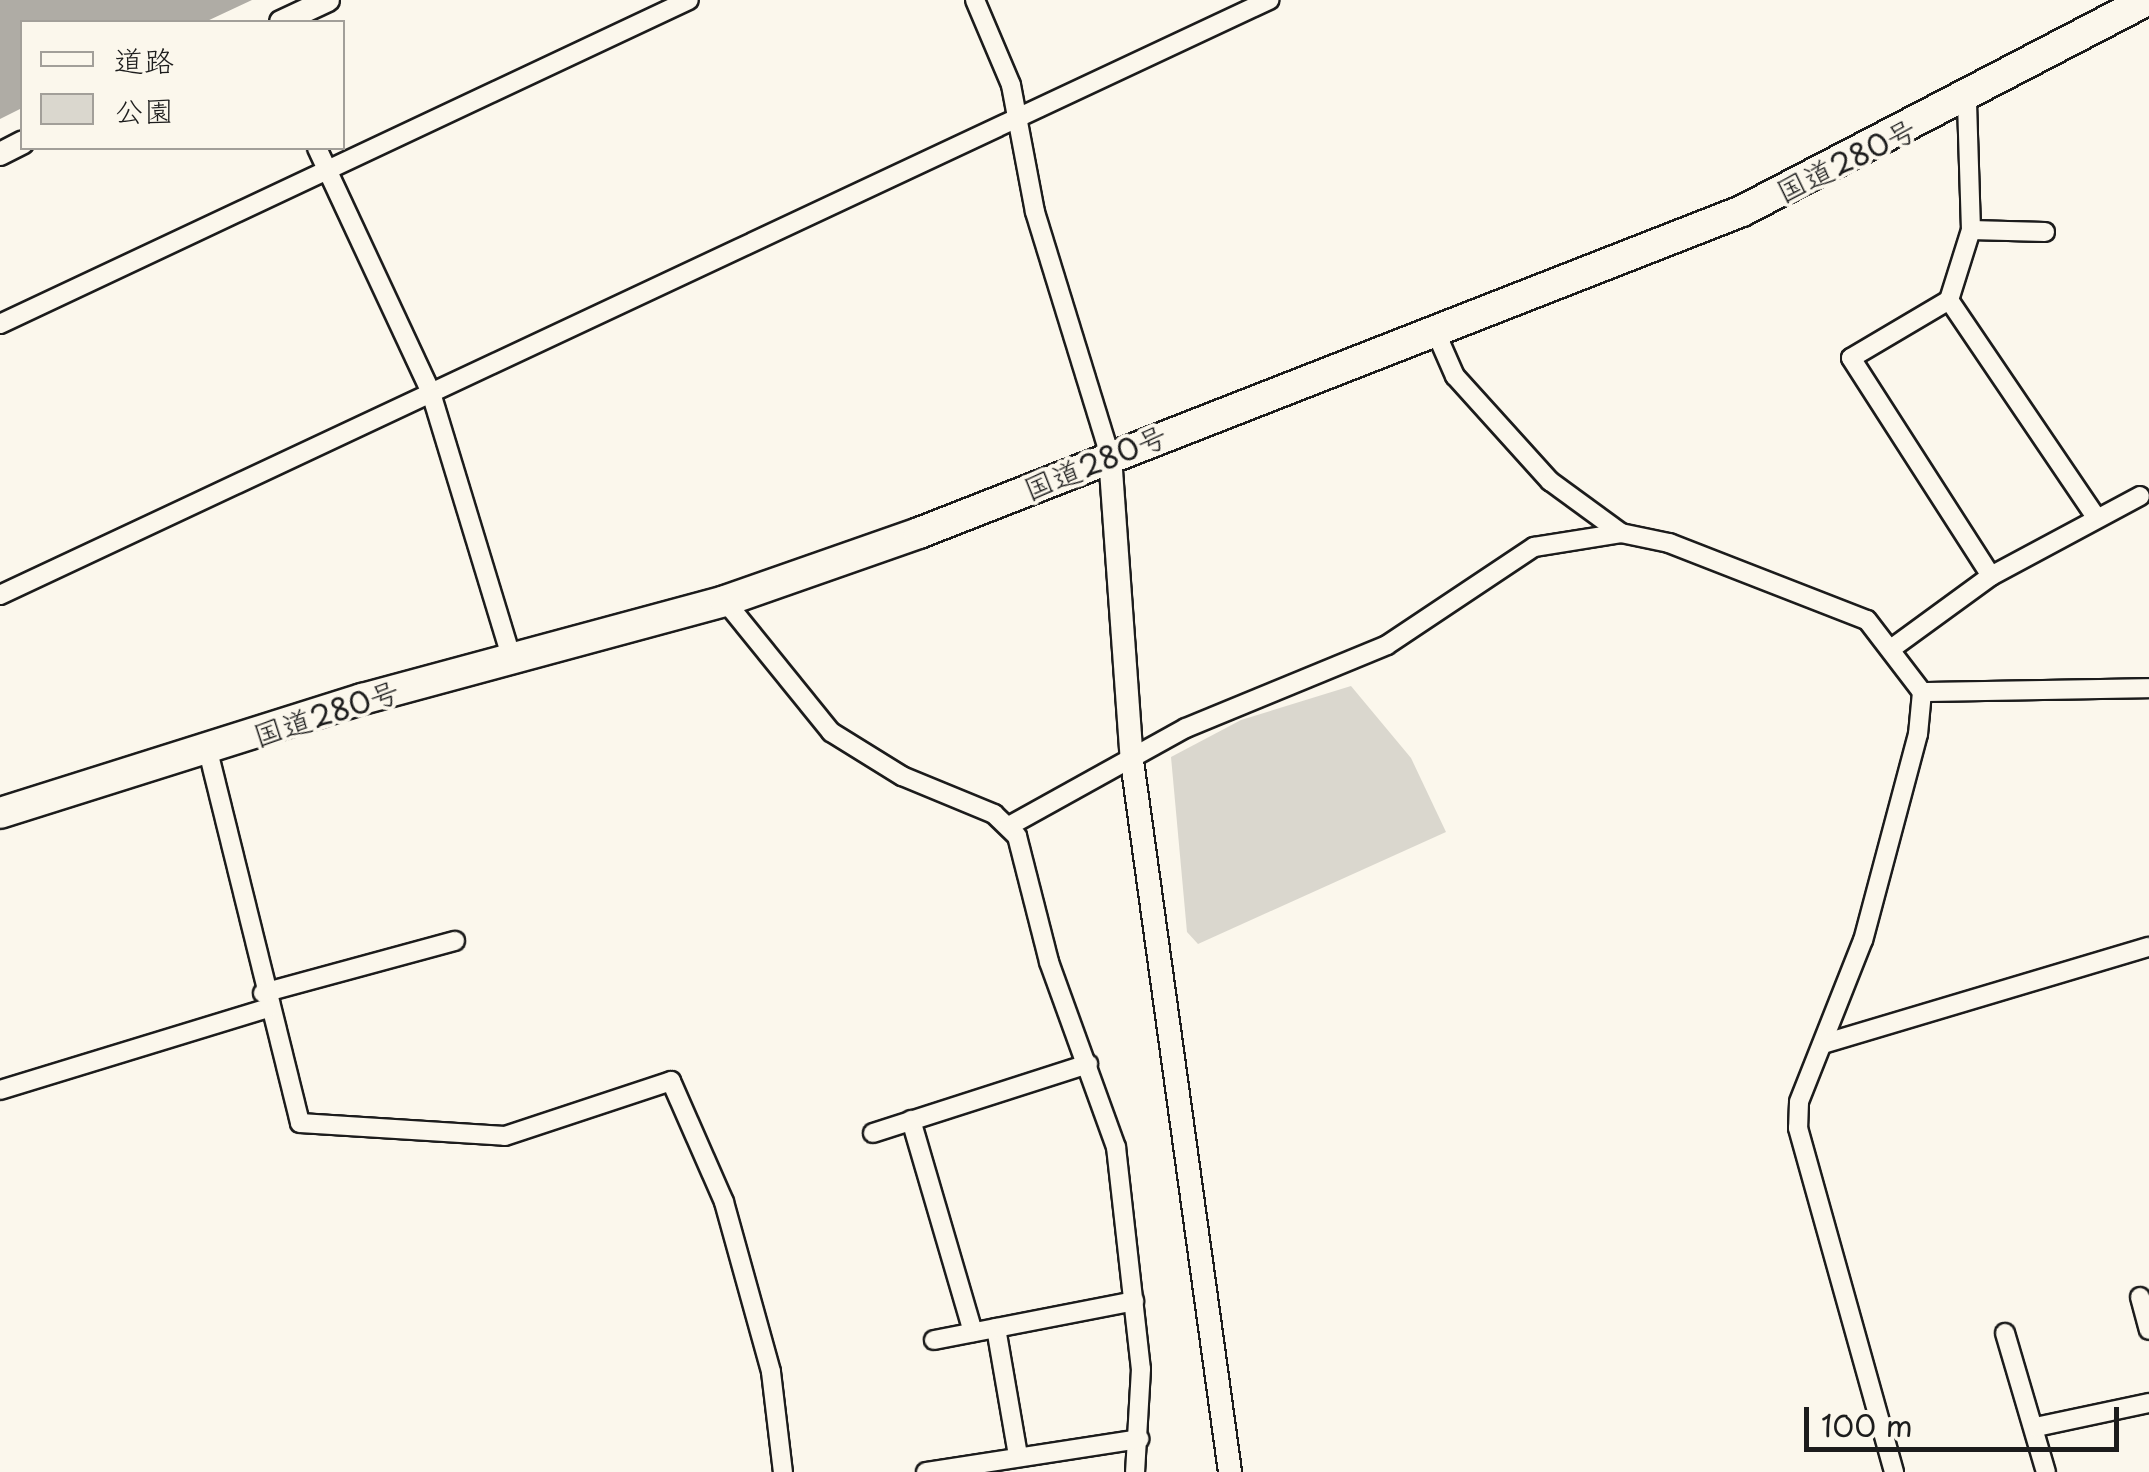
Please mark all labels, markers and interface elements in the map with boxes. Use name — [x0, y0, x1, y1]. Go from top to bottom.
legend — [20, 20, 345, 150]
text: 道路 — [114, 37, 174, 82]
text: 公園 — [114, 87, 174, 132]
street label: 国道280号 — [1770, 111, 1922, 209]
street label: 国道280号 — [1018, 417, 1172, 507]
street label: 国道280号 — [248, 672, 404, 754]
scale bar — [1809, 1387, 2124, 1449]
text: 100 m — [1821, 1402, 1913, 1447]

